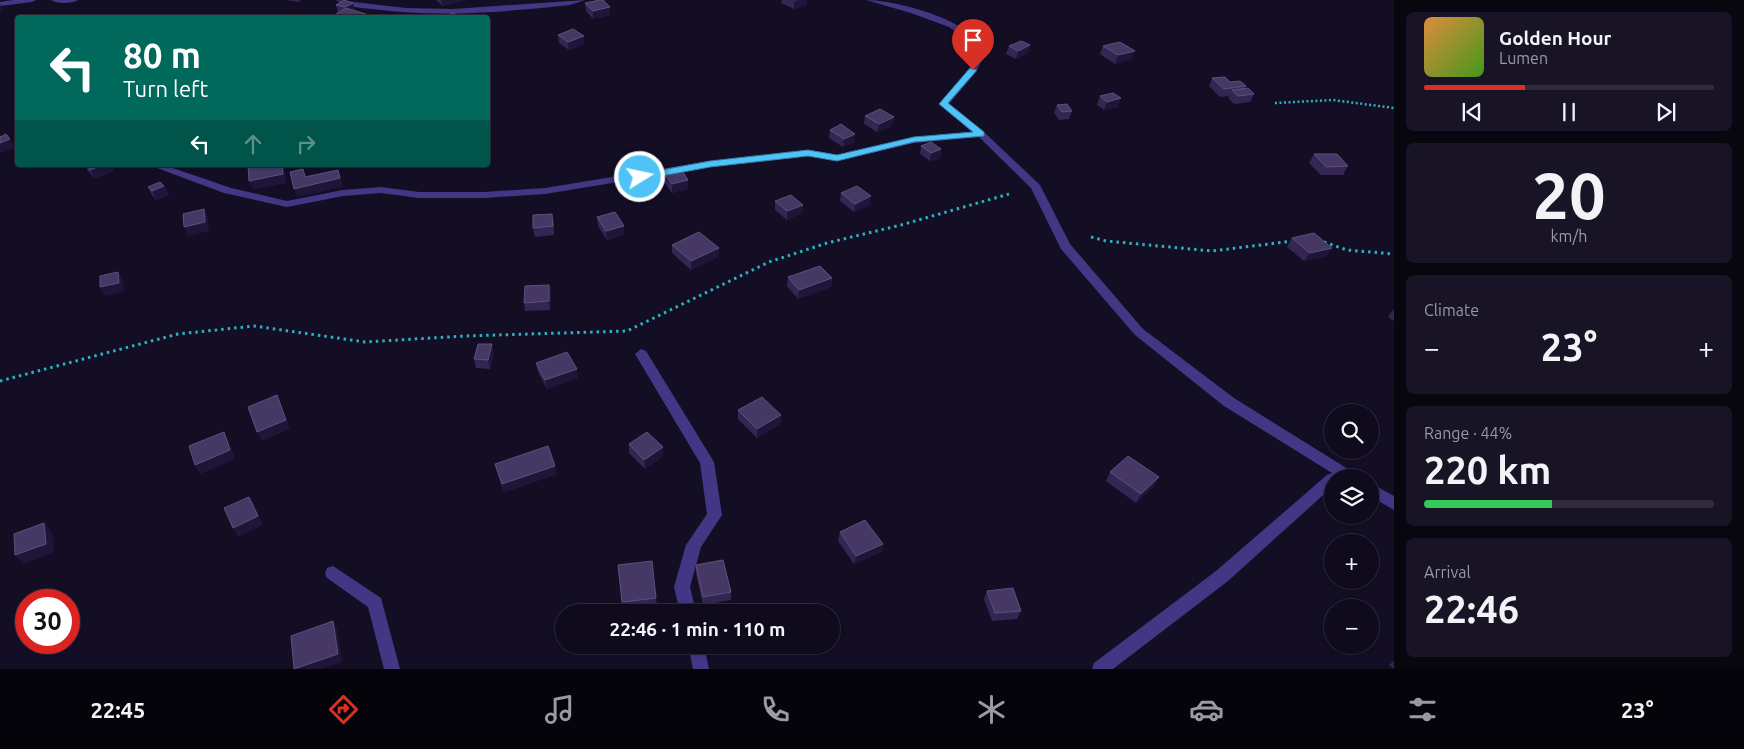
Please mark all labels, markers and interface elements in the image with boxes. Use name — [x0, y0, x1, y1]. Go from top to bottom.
pin — [952, 19, 994, 70]
icon: arrive — [959, 26, 987, 54]
text: Golden Hour — [1499, 27, 1611, 49]
icon: left — [40, 35, 105, 100]
text: 80 m — [123, 35, 201, 75]
text: Lumen — [1499, 49, 1548, 67]
text: Turn left — [123, 76, 208, 101]
icon: previous — [1458, 98, 1486, 126]
icon: pause — [1555, 98, 1583, 126]
icon: next — [1652, 98, 1680, 126]
icon: left — [186, 130, 214, 158]
icon: ahead — [239, 130, 267, 158]
icon: right — [292, 130, 320, 158]
position arrow — [613, 150, 665, 202]
text: 20 — [1532, 158, 1606, 231]
text: km/h — [1551, 227, 1587, 245]
text: Climate — [1424, 301, 1479, 319]
text: 23° — [1541, 326, 1597, 368]
text: − — [1424, 332, 1440, 363]
text: + — [1698, 332, 1714, 363]
map controls — [1324, 404, 1379, 654]
button: search — [1324, 404, 1379, 459]
text: Range · 44% — [1424, 424, 1512, 442]
text: 220 km — [1424, 449, 1551, 491]
button: layers — [1324, 469, 1379, 524]
button: + — [1324, 534, 1379, 589]
text: Arrival — [1424, 563, 1471, 581]
text: 22:46 — [1424, 588, 1519, 630]
speed limit sign: 30 — [15, 589, 80, 654]
button: − — [1324, 599, 1379, 654]
text: 22:46 · 1 min · 110 m — [610, 618, 785, 640]
icon: directions — [326, 692, 361, 727]
icon: music — [542, 692, 577, 727]
icon: phone — [758, 692, 793, 727]
icon: climate — [974, 692, 1009, 727]
icon: car — [1189, 692, 1224, 727]
icon: filters — [1405, 692, 1440, 727]
text: 22:45 — [90, 697, 145, 722]
text: 23° — [1621, 697, 1654, 722]

